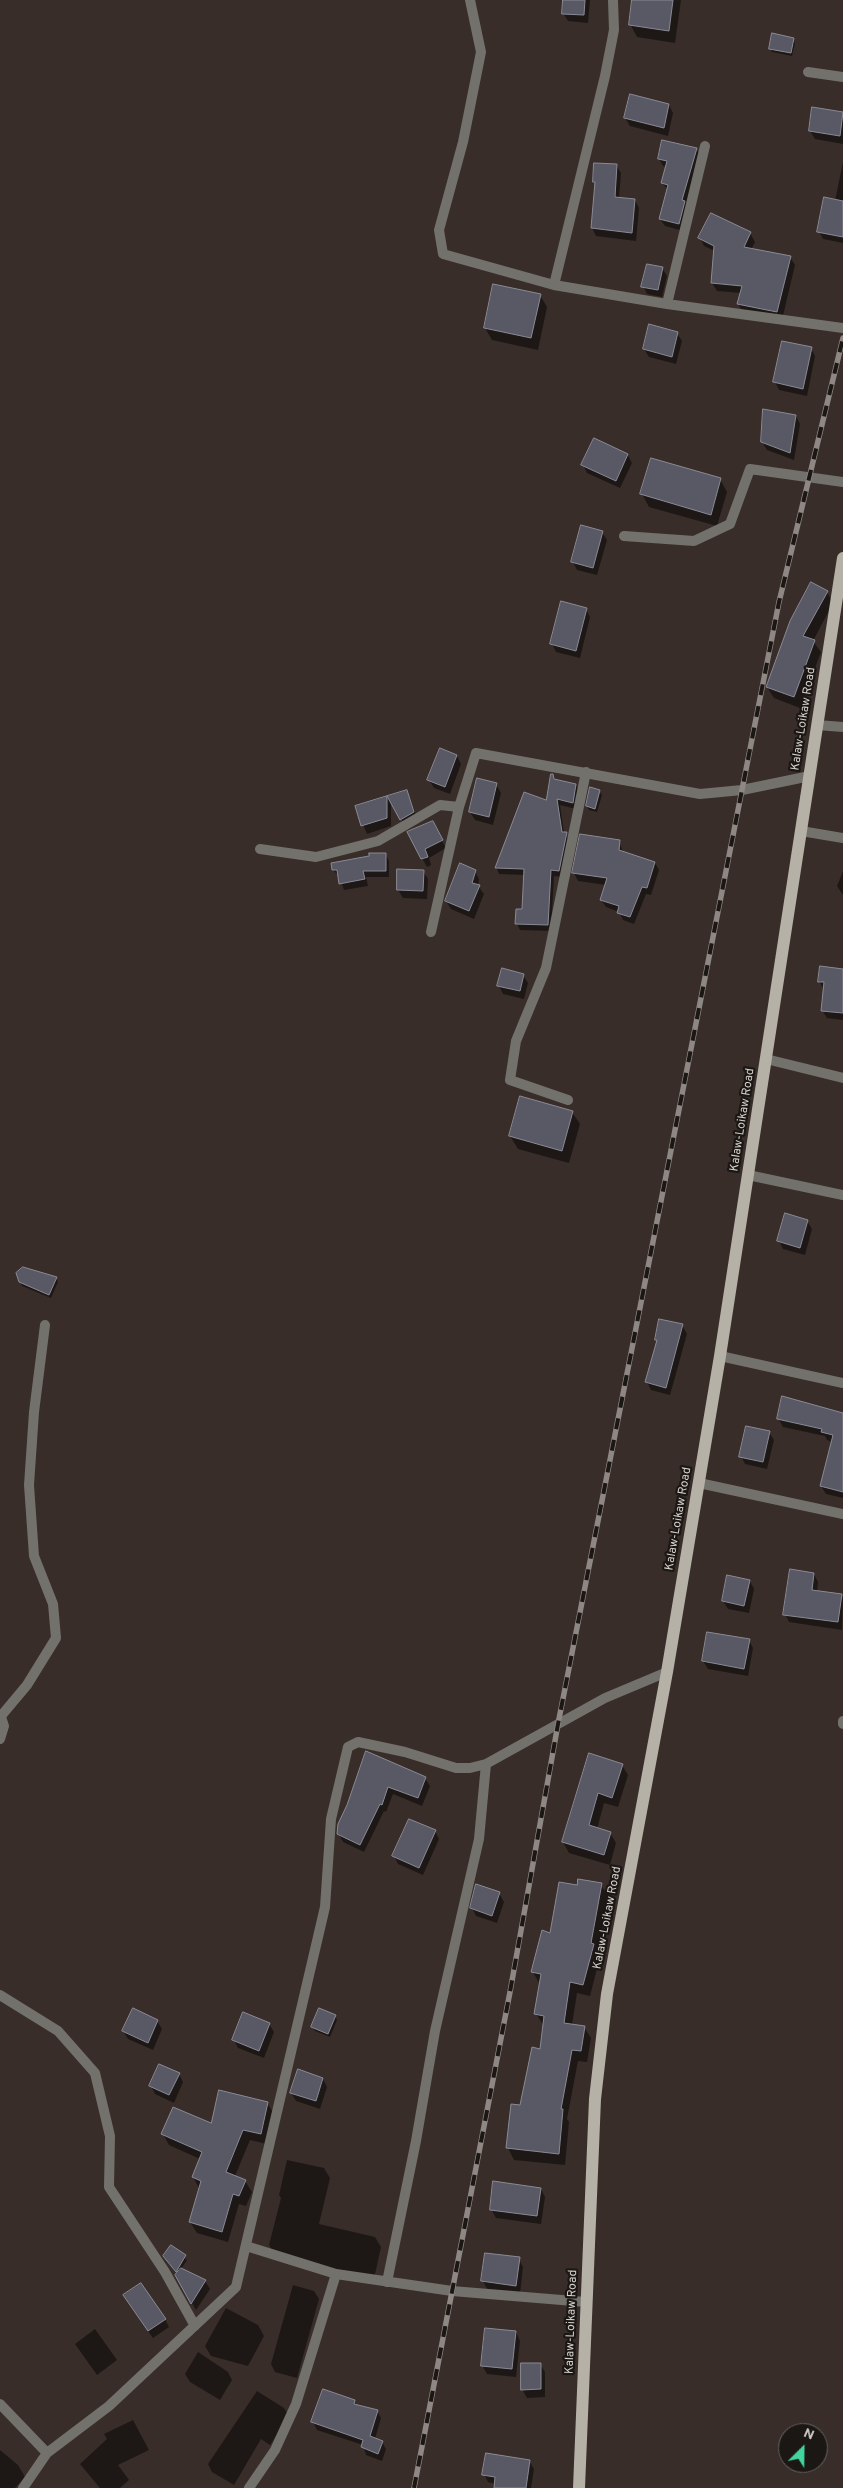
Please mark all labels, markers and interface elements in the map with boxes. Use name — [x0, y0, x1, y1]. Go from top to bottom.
street label: Kalaw-Loikaw Road — [789, 666, 819, 772]
street label: Kalaw-Loikaw Road — [728, 1067, 758, 1173]
street label: Kalaw-Loikaw Road — [663, 1466, 695, 1572]
street label: Kalaw-Loikaw Road — [591, 1865, 625, 1971]
street label: Kalaw-Loikaw Road — [563, 2270, 581, 2374]
north arrow — [778, 2423, 828, 2473]
text: N — [801, 2425, 817, 2444]

